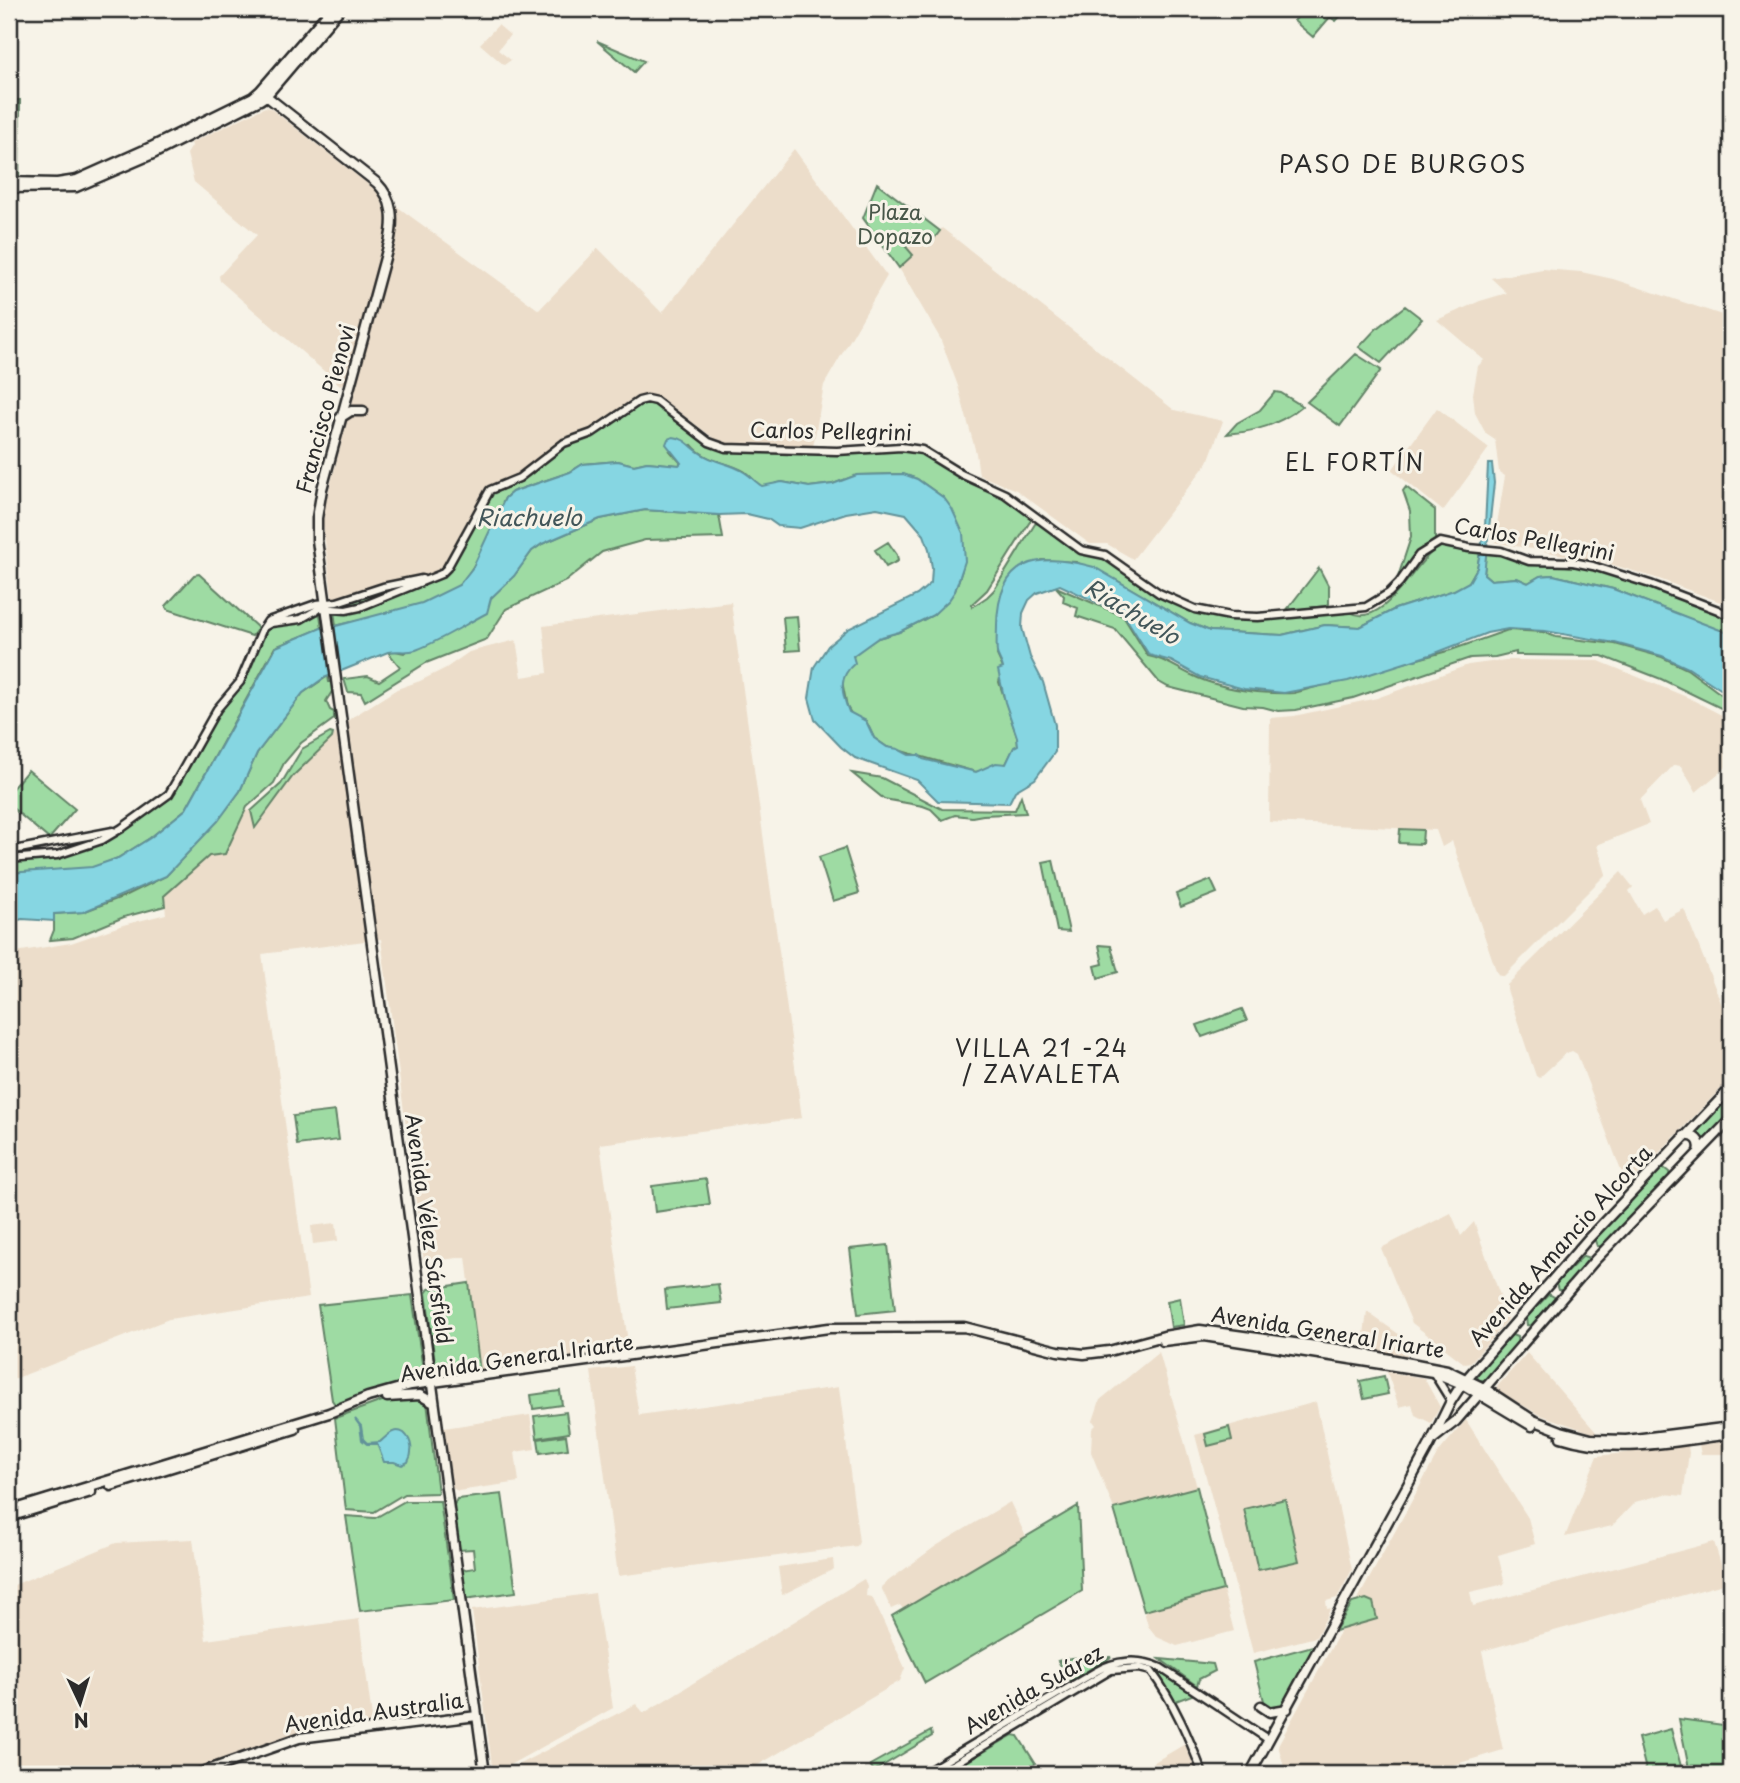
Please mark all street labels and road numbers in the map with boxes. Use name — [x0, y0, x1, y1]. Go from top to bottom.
street label: Francisco Pienovi — [286, 320, 362, 497]
street label: Carlos Pellegrini — [750, 413, 912, 447]
street label: Carlos Pellegrini — [1452, 508, 1617, 568]
street label: Avenida Vélez Sársfield — [398, 1111, 462, 1346]
street label: Avenida Amancio Alcorta — [1460, 1136, 1659, 1352]
street label: Avenida General Iriarte — [1209, 1297, 1447, 1365]
street label: Avenida General Iriarte — [398, 1325, 636, 1389]
street label: Avenida Suárez — [958, 1635, 1109, 1741]
street label: Avenida Australia — [282, 1683, 465, 1739]

